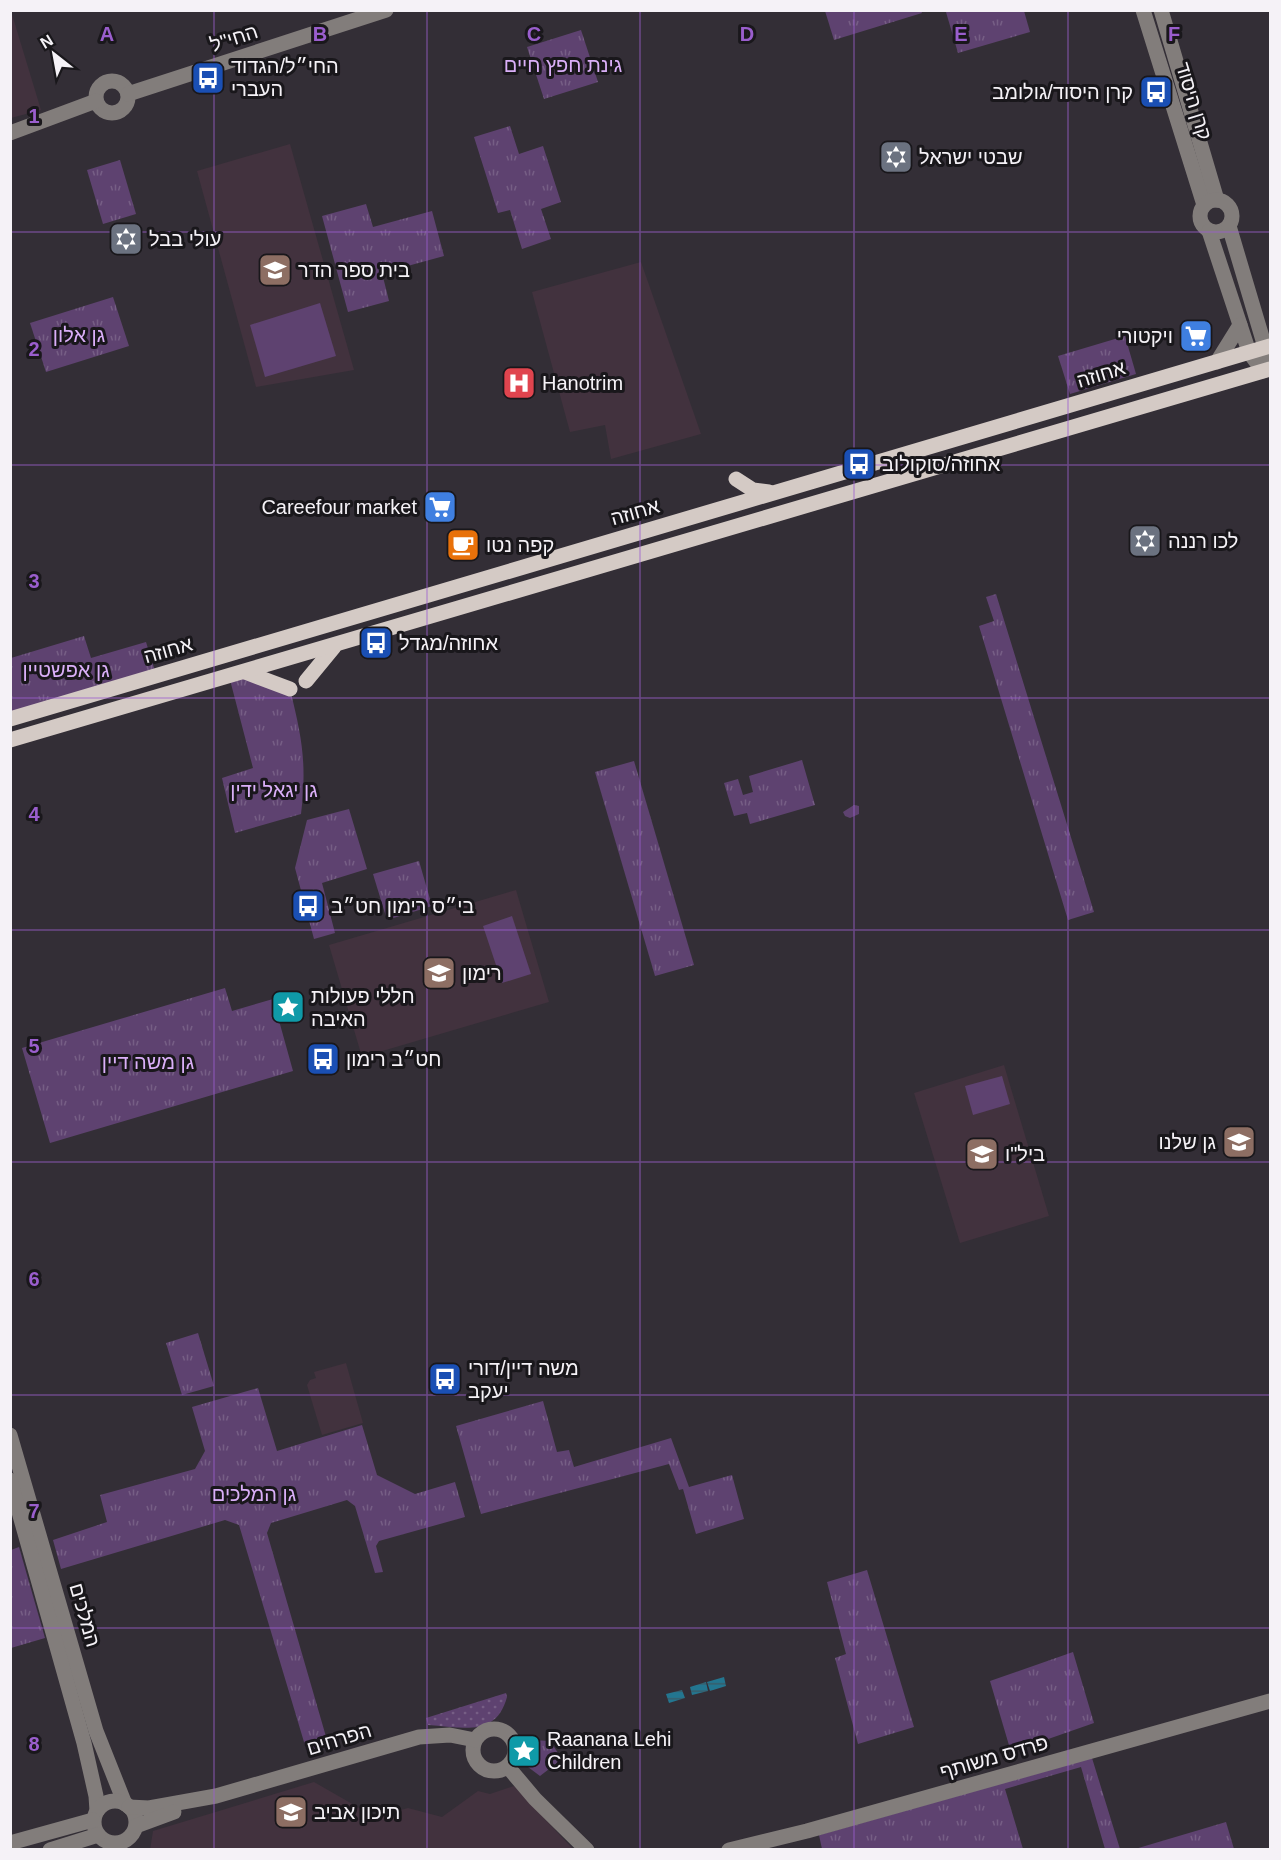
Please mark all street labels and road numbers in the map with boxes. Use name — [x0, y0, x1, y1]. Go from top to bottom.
street label: החי"ל — [207, 20, 261, 56]
street label: קרן היסוד — [1172, 59, 1216, 143]
street label: אחוזה — [1074, 356, 1128, 392]
street label: אחוזה — [608, 494, 662, 529]
street label: אחוזה — [141, 632, 195, 667]
street label: המלכים — [65, 1581, 105, 1649]
street label: הפרחים — [304, 1719, 374, 1759]
street label: פרדס משותף — [937, 1731, 1051, 1783]

